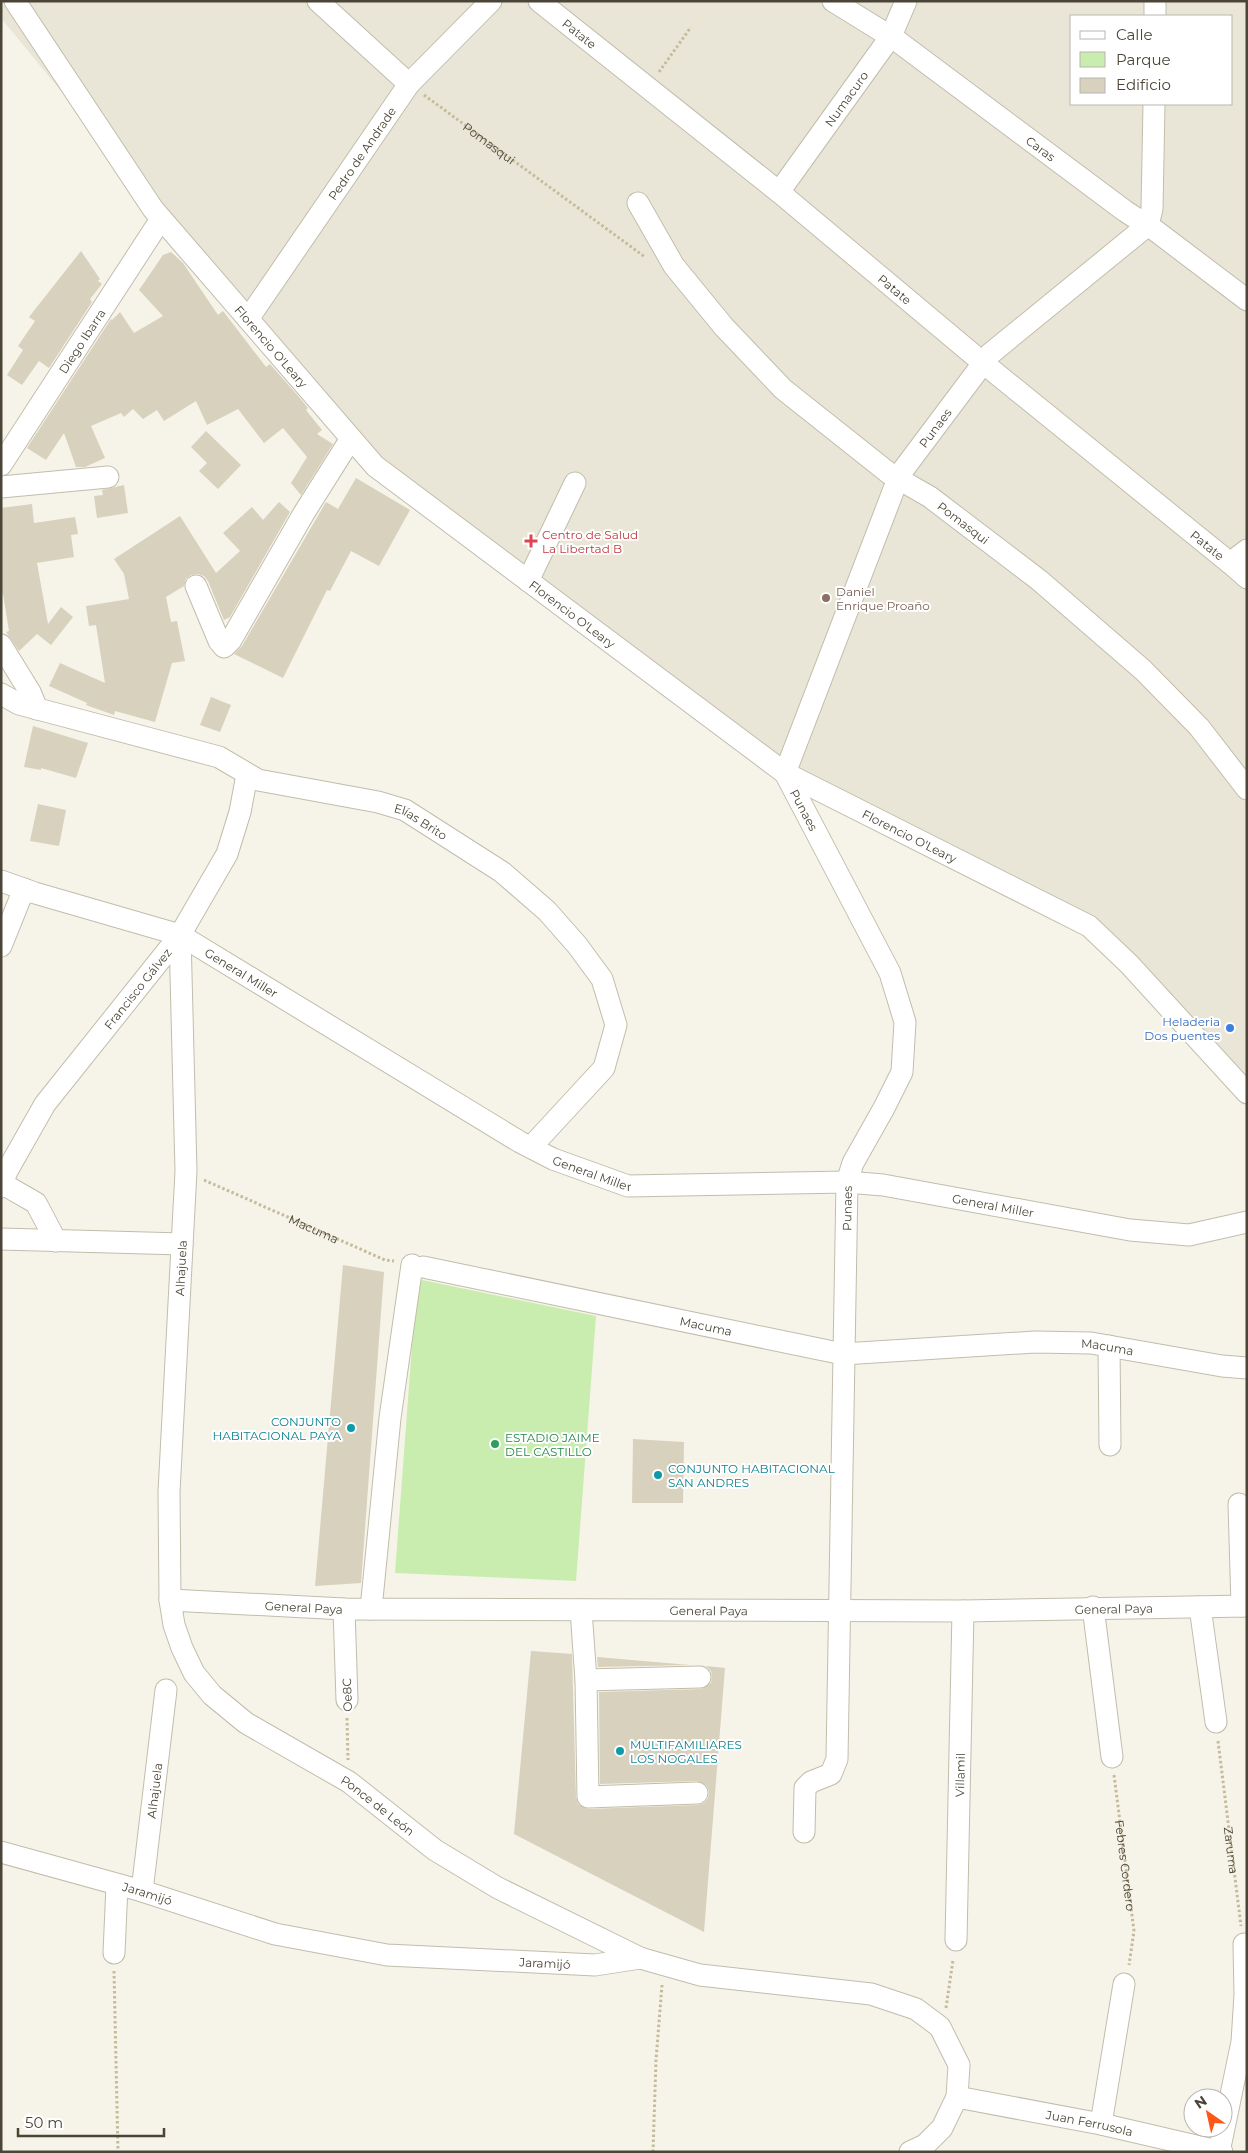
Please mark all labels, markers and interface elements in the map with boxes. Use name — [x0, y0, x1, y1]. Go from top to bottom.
street label: Patate — [560, 15, 600, 51]
legend — [1070, 15, 1233, 105]
text: Calle — [1116, 25, 1153, 44]
text: Parque — [1116, 50, 1171, 69]
street label: Numacuro — [821, 68, 871, 129]
text: Edificio — [1116, 75, 1171, 94]
street label: Pedro de Andrade — [324, 104, 399, 203]
street label: Pomasqui — [460, 119, 518, 167]
street label: Caras — [1023, 132, 1059, 164]
street label: Patate — [875, 271, 915, 307]
street label: Florencio O'Leary — [232, 302, 311, 391]
street label: Diego Ibarra — [55, 306, 108, 376]
street label: Punaes — [915, 405, 954, 450]
street label: Pomasqui — [935, 498, 992, 547]
place label: Centro de Salud La Libertad B — [542, 527, 638, 556]
street label: Patate — [1188, 527, 1228, 563]
marker: Centro de Salud La Libertad B — [524, 534, 538, 548]
street label: Florencio O'Leary — [527, 577, 619, 651]
place label: Daniel Enrique Proaño — [836, 584, 930, 613]
marker: Daniel Enrique Proaño — [820, 592, 832, 604]
street label: Punaes — [787, 787, 821, 834]
street label: Elías Brito — [393, 800, 450, 843]
street label: Florencio O'Leary — [860, 806, 960, 866]
street label: General Miller — [202, 944, 281, 1001]
street label: Francisco Gálvez — [100, 945, 174, 1032]
place label: Heladeria Dos puentes — [1144, 1014, 1220, 1043]
marker: Heladeria Dos puentes — [1224, 1022, 1236, 1034]
street label: General Miller — [551, 1152, 632, 1194]
street label: Punaes — [839, 1185, 854, 1231]
street label: General Miller — [951, 1190, 1035, 1220]
street label: Macuma — [286, 1211, 341, 1246]
street label: Alhajuela — [172, 1240, 190, 1296]
street label: Macuma — [678, 1313, 734, 1338]
street label: Macuma — [1081, 1335, 1135, 1358]
place label: CONJUNTO HABITACIONAL PAYA — [212, 1414, 341, 1443]
marker: CONJUNTO HABITACIONAL PAYA — [345, 1422, 357, 1434]
place label: ESTADIO JAIME DEL CASTILLO — [505, 1430, 600, 1459]
marker: ESTADIO JAIME DEL CASTILLO — [489, 1438, 501, 1450]
place label: CONJUNTO HABITACIONAL SAN ANDRES — [668, 1461, 835, 1490]
marker: CONJUNTO HABITACIONAL SAN ANDRES — [652, 1469, 664, 1481]
street label: General Paya — [264, 1597, 343, 1616]
street label: General Paya — [1074, 1600, 1153, 1617]
street label: General Paya — [670, 1603, 748, 1618]
street label: Oe8C — [339, 1678, 355, 1712]
place label: MULTIFAMILIARES LOS NOGALES — [630, 1737, 742, 1766]
marker: MULTIFAMILIARES LOS NOGALES — [614, 1745, 626, 1757]
street label: Villamil — [952, 1753, 967, 1797]
street label: Alhajuela — [143, 1762, 165, 1819]
street label: Ponce de León — [338, 1772, 418, 1839]
street label: Febres Cordero — [1112, 1819, 1139, 1912]
street label: Zaruma — [1221, 1826, 1242, 1875]
street label: Jaramijó — [120, 1878, 174, 1908]
street label: Jaramijó — [518, 1954, 571, 1971]
north arrow — [1183, 2088, 1233, 2138]
text: N — [1191, 2092, 1210, 2113]
scale bar — [18, 2106, 164, 2138]
street label: Juan Ferrusola — [1044, 2106, 1135, 2139]
text: 50 m — [25, 2113, 63, 2132]

